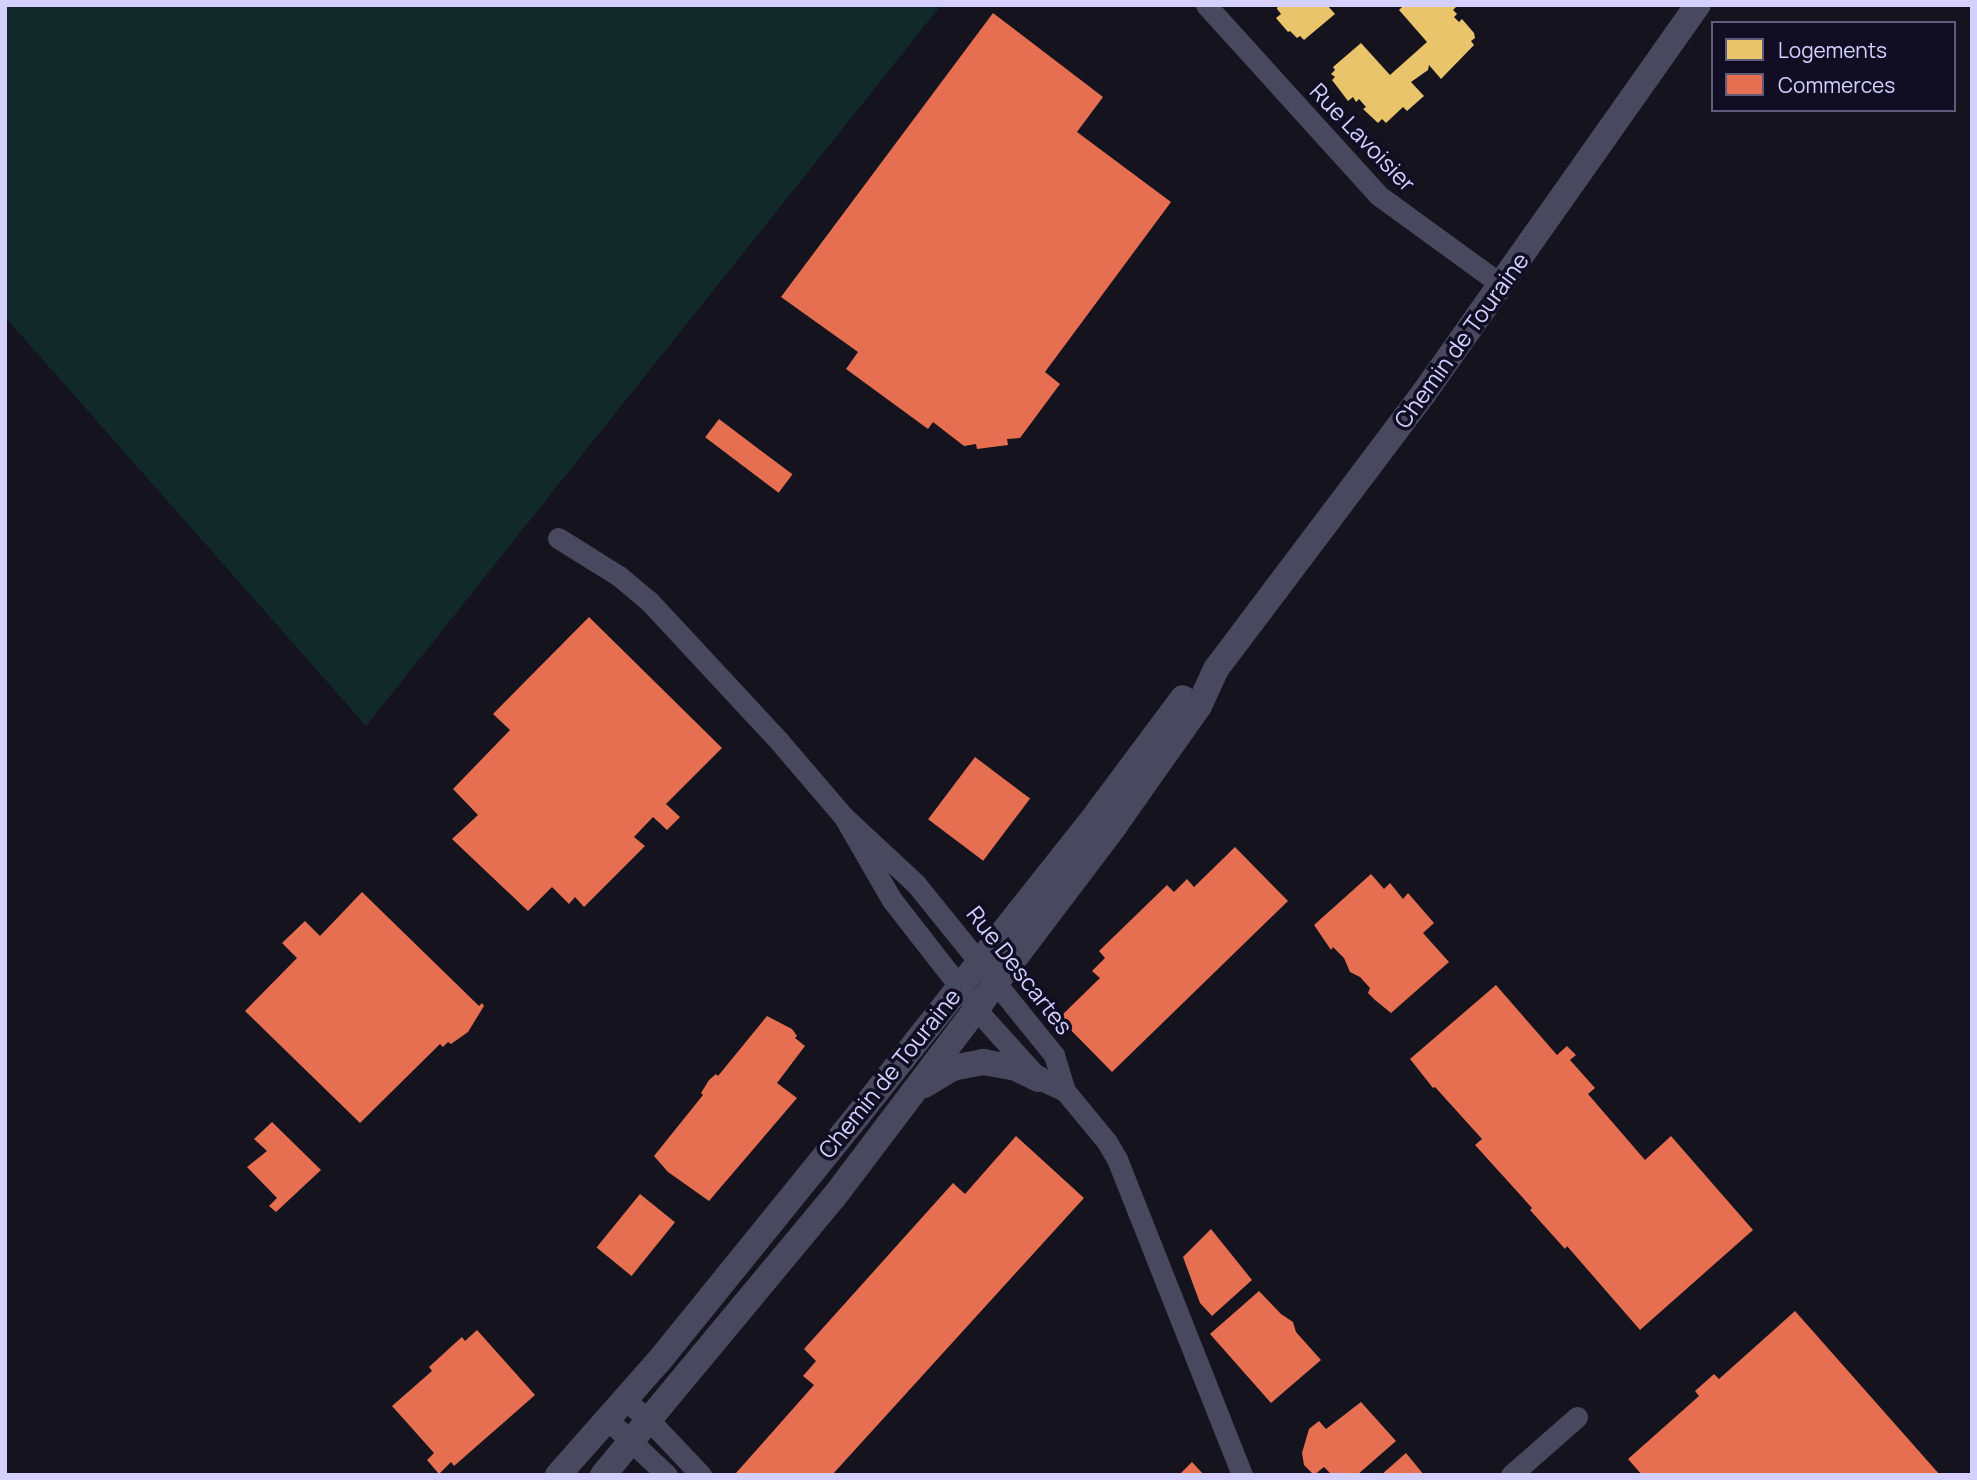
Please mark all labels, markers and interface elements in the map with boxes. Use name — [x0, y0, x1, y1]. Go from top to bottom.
legend — [1711, 21, 1956, 112]
text: Logements — [1778, 36, 1887, 64]
text: Commerces — [1778, 71, 1895, 99]
street label: Rue Lavoisier — [1305, 77, 1421, 197]
street label: Chemin de Touraine — [1388, 247, 1534, 433]
street label: Rue Descartes — [961, 900, 1079, 1040]
street label: Chemin de Touraine — [812, 983, 966, 1163]

